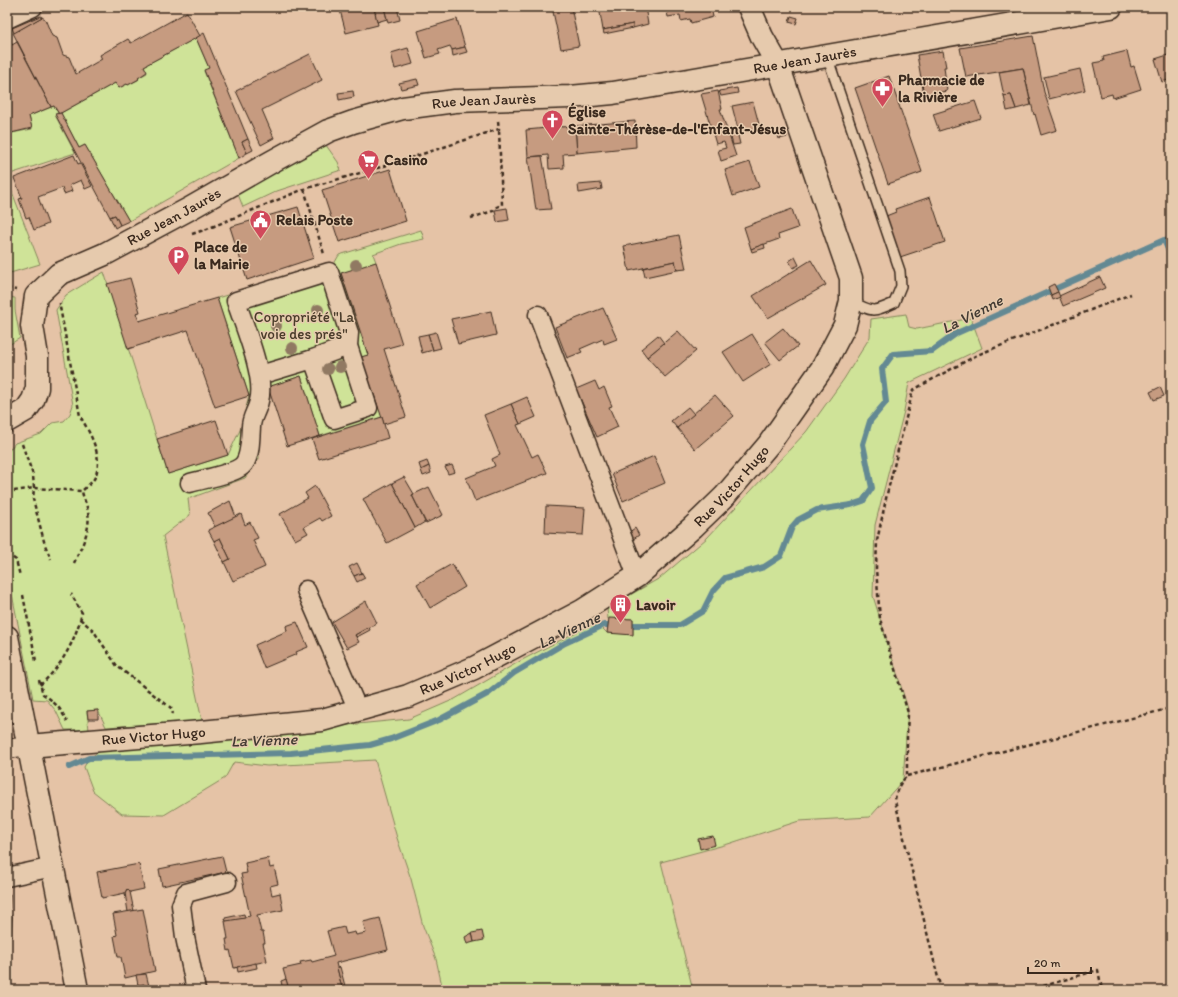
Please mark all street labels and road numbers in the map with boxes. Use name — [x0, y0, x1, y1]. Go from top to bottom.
street label: Rue Jean Jaurès — [752, 42, 858, 78]
street label: Rue Jean Jaurès — [431, 89, 537, 113]
street label: Rue Jean Jaurès — [124, 183, 224, 250]
street label: Rue Victor Hugo — [690, 442, 773, 531]
street label: Rue Victor Hugo — [417, 639, 519, 699]
street label: Rue Victor Hugo — [101, 723, 206, 749]

